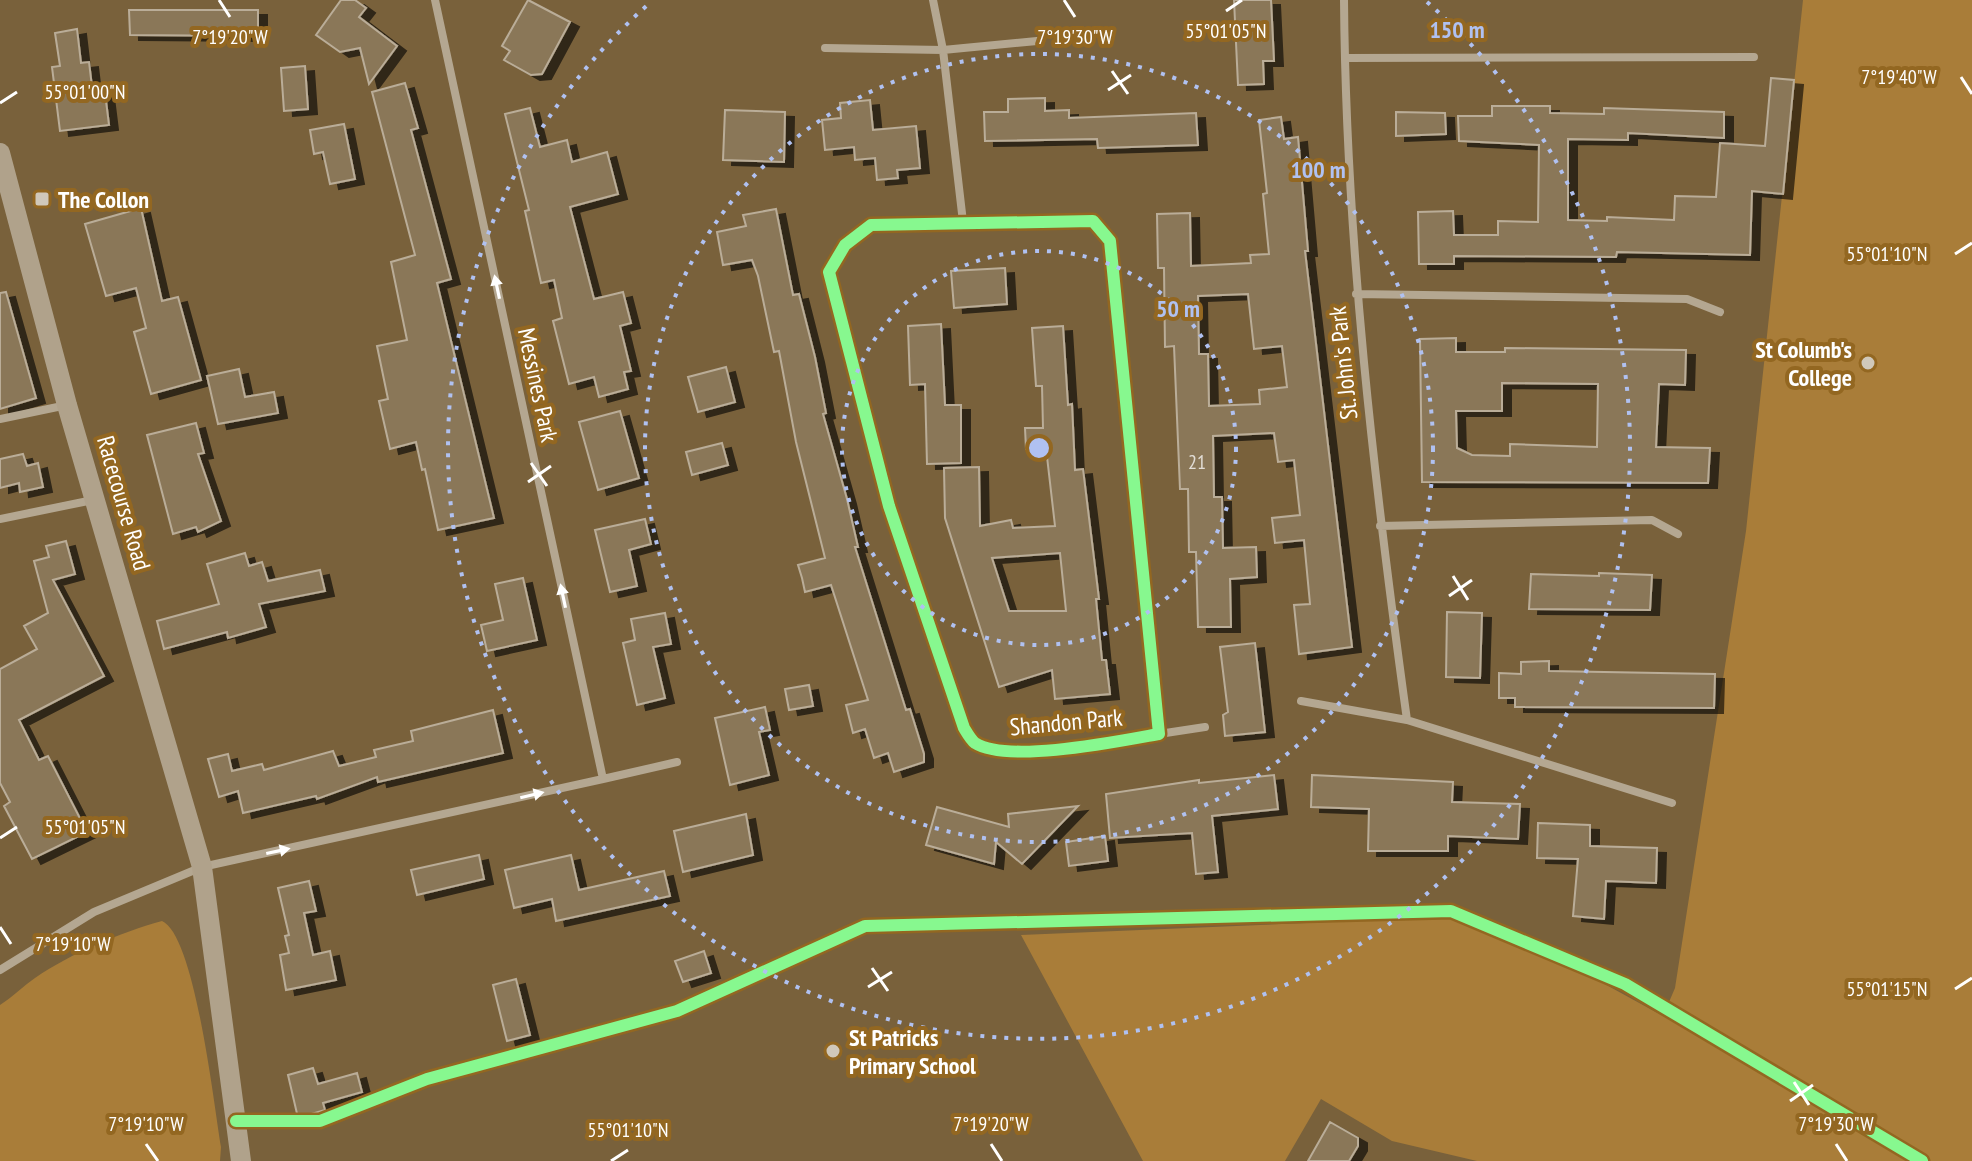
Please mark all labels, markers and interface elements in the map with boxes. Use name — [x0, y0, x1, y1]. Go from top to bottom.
text: 150 m — [1429, 14, 1485, 45]
text: 55°01'05"N — [1186, 18, 1266, 44]
text: 7°19'20"W — [192, 24, 268, 50]
text: 7°19'30"W — [1037, 24, 1113, 50]
text: 7°19'40"W — [1861, 64, 1937, 90]
text: 55°01'00"N — [45, 79, 125, 105]
text: 100 m — [1290, 154, 1346, 185]
place label: The Collon — [58, 184, 149, 215]
marker: The Collon — [33, 190, 51, 208]
text: 55°01'10"N — [1847, 241, 1927, 267]
one-way arrow — [490, 274, 503, 299]
text: 50 m — [1156, 293, 1200, 324]
street label: St. John's Park — [1322, 304, 1364, 421]
street label: Messines Park — [511, 325, 565, 446]
place label: St Columb's College — [1755, 334, 1852, 393]
marker: St Columb's College — [1859, 354, 1877, 372]
street label: Racecourse Road — [90, 432, 158, 574]
centre of rings — [1025, 434, 1053, 462]
house number: 21 — [1188, 449, 1206, 475]
one-way arrow — [556, 583, 569, 608]
street label: Shandon Park — [1008, 702, 1124, 742]
one-way arrow — [520, 788, 545, 801]
text: 55°01'05"N — [45, 814, 125, 840]
one-way arrow — [266, 844, 291, 857]
text: 7°19'10"W — [35, 931, 111, 957]
text: 55°01'15"N — [1847, 976, 1927, 1002]
place label: St Patricks Primary School — [849, 1022, 976, 1081]
marker: St Patricks Primary School — [824, 1042, 842, 1060]
text: 7°19'10"W — [108, 1111, 184, 1137]
text: 7°19'20"W — [953, 1111, 1029, 1137]
text: 7°19'30"W — [1798, 1111, 1874, 1137]
text: 55°01'10"N — [588, 1117, 668, 1143]

